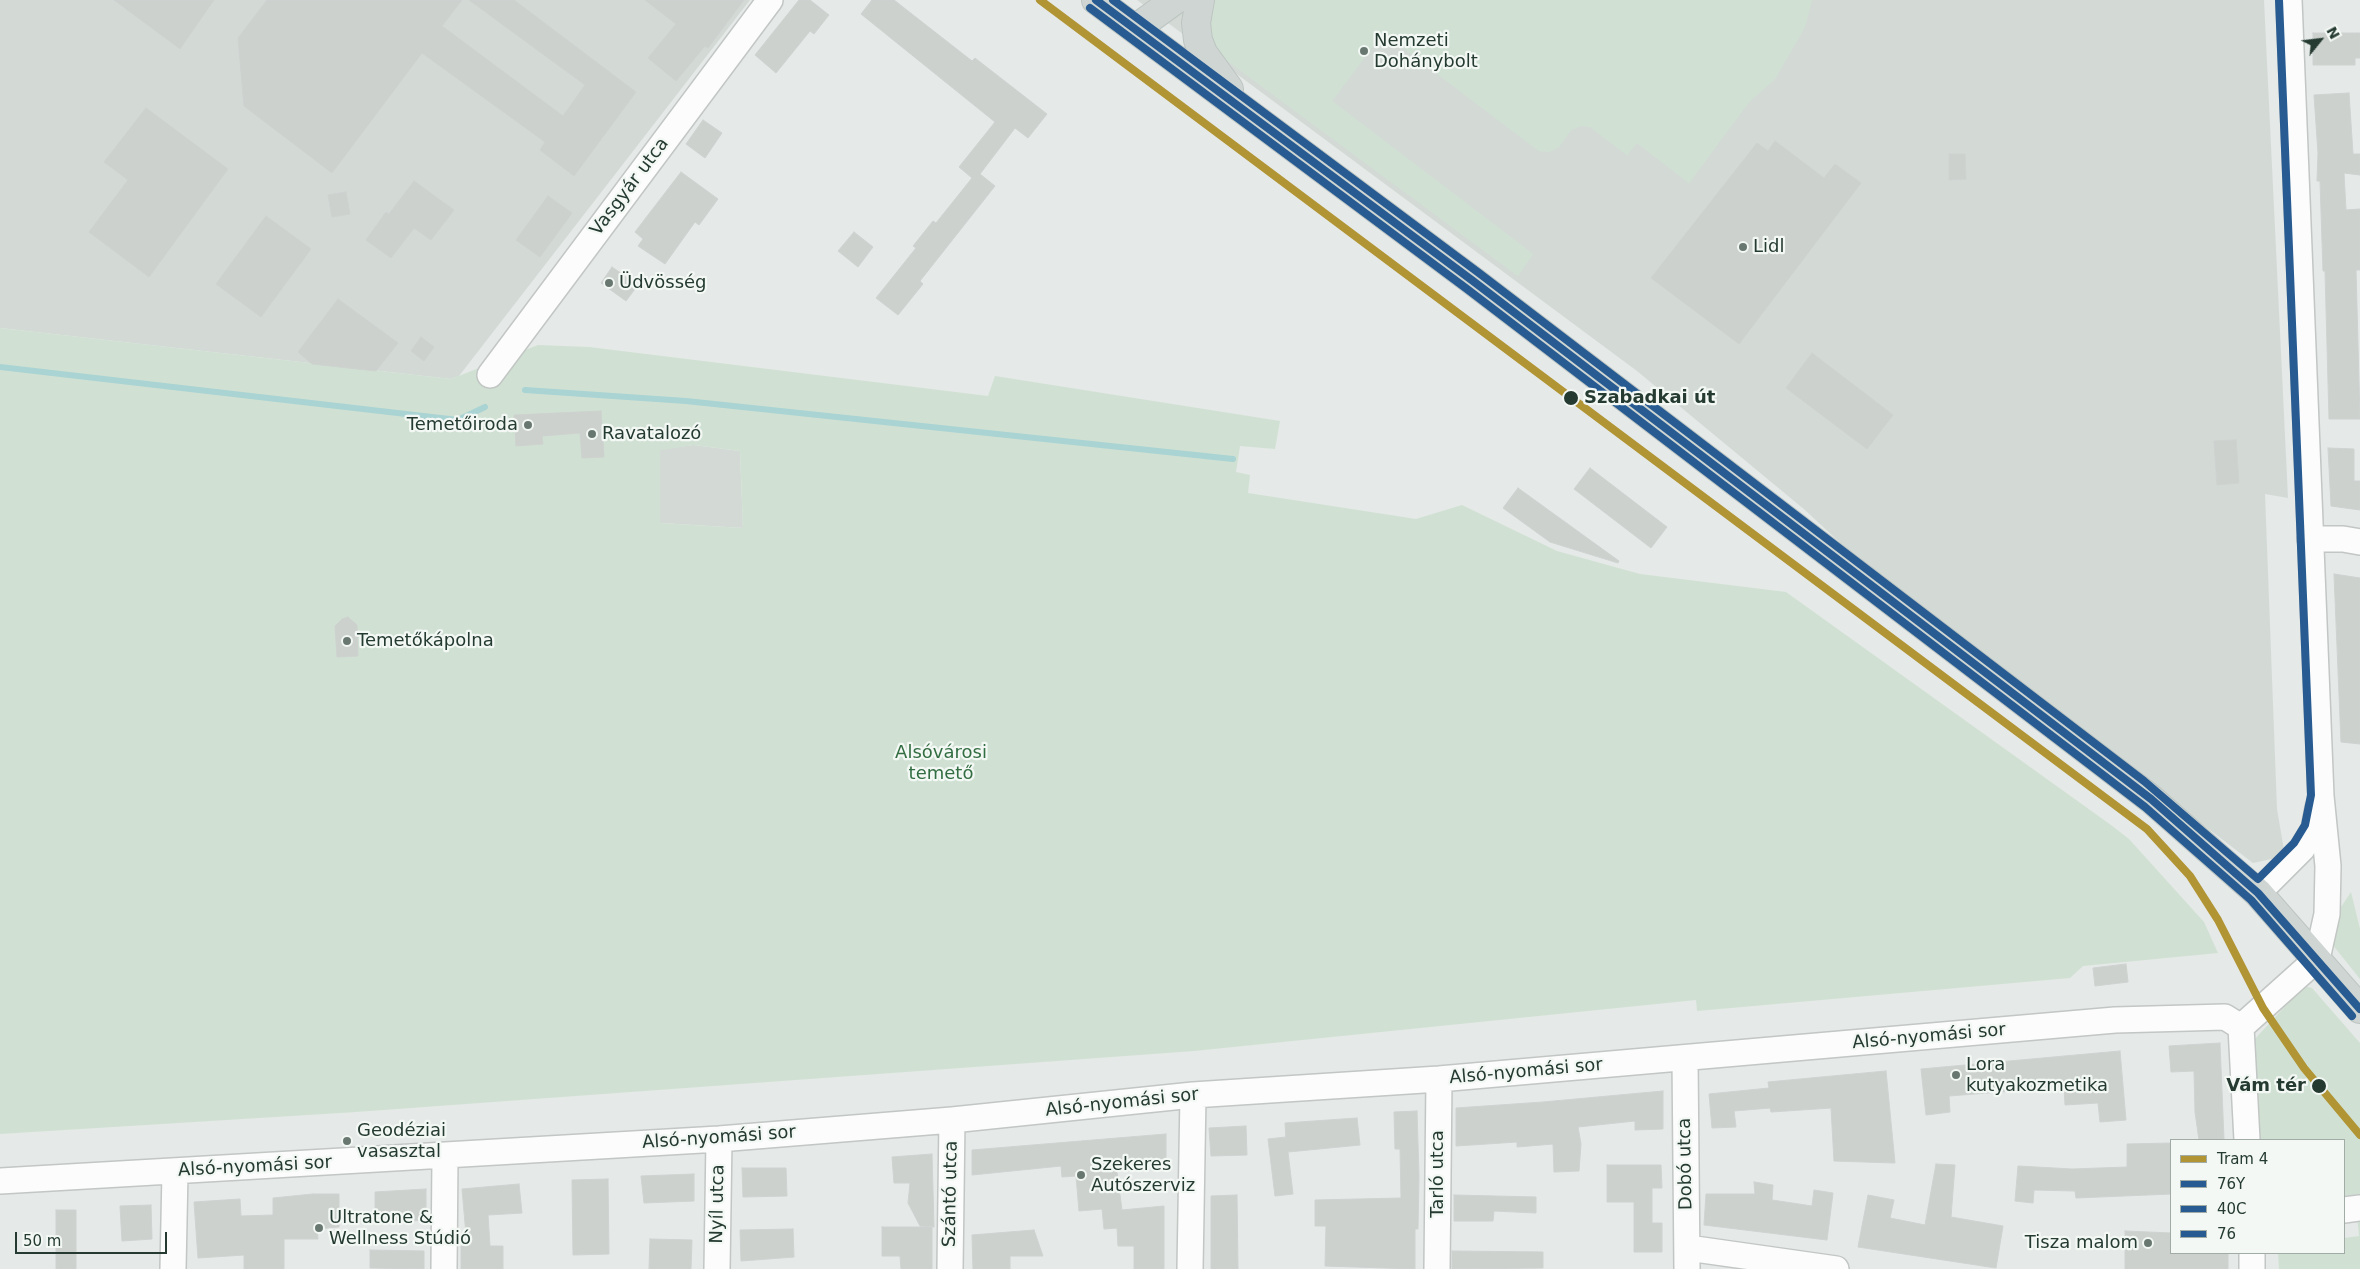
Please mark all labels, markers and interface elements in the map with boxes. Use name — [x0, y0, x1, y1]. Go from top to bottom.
north arrow — [2295, 15, 2345, 65]
text: N — [2323, 24, 2343, 42]
place label: Nemzeti Dohánybolt — [1374, 30, 1478, 72]
marker: Nemzeti Dohánybolt — [1358, 45, 1370, 57]
street label: Vasgyár utca — [586, 134, 674, 240]
place label: Lidl — [1753, 236, 1784, 258]
marker: Lidl — [1737, 241, 1749, 253]
place label: Üdvösség — [619, 272, 707, 294]
marker: Üdvösség — [603, 277, 615, 289]
place label: Szabadkai út — [1584, 387, 1715, 409]
marker: Szabadkai út — [1562, 389, 1580, 407]
place label: Temetőiroda — [407, 414, 518, 436]
marker: Temetőiroda — [522, 419, 534, 431]
place label: Ravatalozó — [602, 423, 701, 445]
marker: Ravatalozó — [586, 428, 598, 440]
place label: Temetőkápolna — [357, 630, 494, 652]
marker: Temetőkápolna — [341, 635, 353, 647]
park label: Alsóvárosi temető — [895, 742, 987, 784]
street label: Alsó-nyomási sor — [1851, 1020, 2007, 1054]
place label: Lora kutyakozmetika — [1966, 1054, 2108, 1096]
street label: Alsó-nyomási sor — [1448, 1055, 1604, 1089]
marker: Lora kutyakozmetika — [1950, 1069, 1962, 1081]
place label: Vám tér — [2226, 1075, 2306, 1097]
marker: Vám tér — [2310, 1077, 2328, 1095]
street label: Alsó-nyomási sor — [1044, 1084, 1200, 1122]
street label: Dobó utca — [1674, 1118, 1698, 1210]
place label: Geodéziai vasasztal — [357, 1120, 446, 1162]
street label: Alsó-nyomási sor — [641, 1122, 797, 1154]
street label: Tarló utca — [1427, 1130, 1449, 1218]
marker: Geodéziai vasasztal — [341, 1135, 353, 1147]
legend — [2170, 1139, 2345, 1254]
street label: Szántó utca — [939, 1141, 963, 1247]
text: Tram 4 — [2217, 1150, 2268, 1168]
street label: Alsó-nyomási sor — [178, 1152, 332, 1182]
place label: Szekeres Autószerviz — [1091, 1154, 1195, 1196]
street label: Nyíl utca — [707, 1164, 729, 1244]
marker: Szekeres Autószerviz — [1075, 1169, 1087, 1181]
text: 76Y — [2217, 1175, 2245, 1193]
text: 40C — [2217, 1200, 2247, 1218]
place label: Ultratone & Wellness Stúdió — [329, 1207, 471, 1250]
scale bar — [18, 1222, 170, 1254]
marker: Ultratone & Wellness Stúdió — [313, 1222, 325, 1234]
text: 76 — [2217, 1225, 2236, 1243]
text: 50 m — [23, 1232, 61, 1250]
place label: Tisza malom — [2025, 1232, 2138, 1254]
marker: Tisza malom — [2142, 1237, 2154, 1249]

